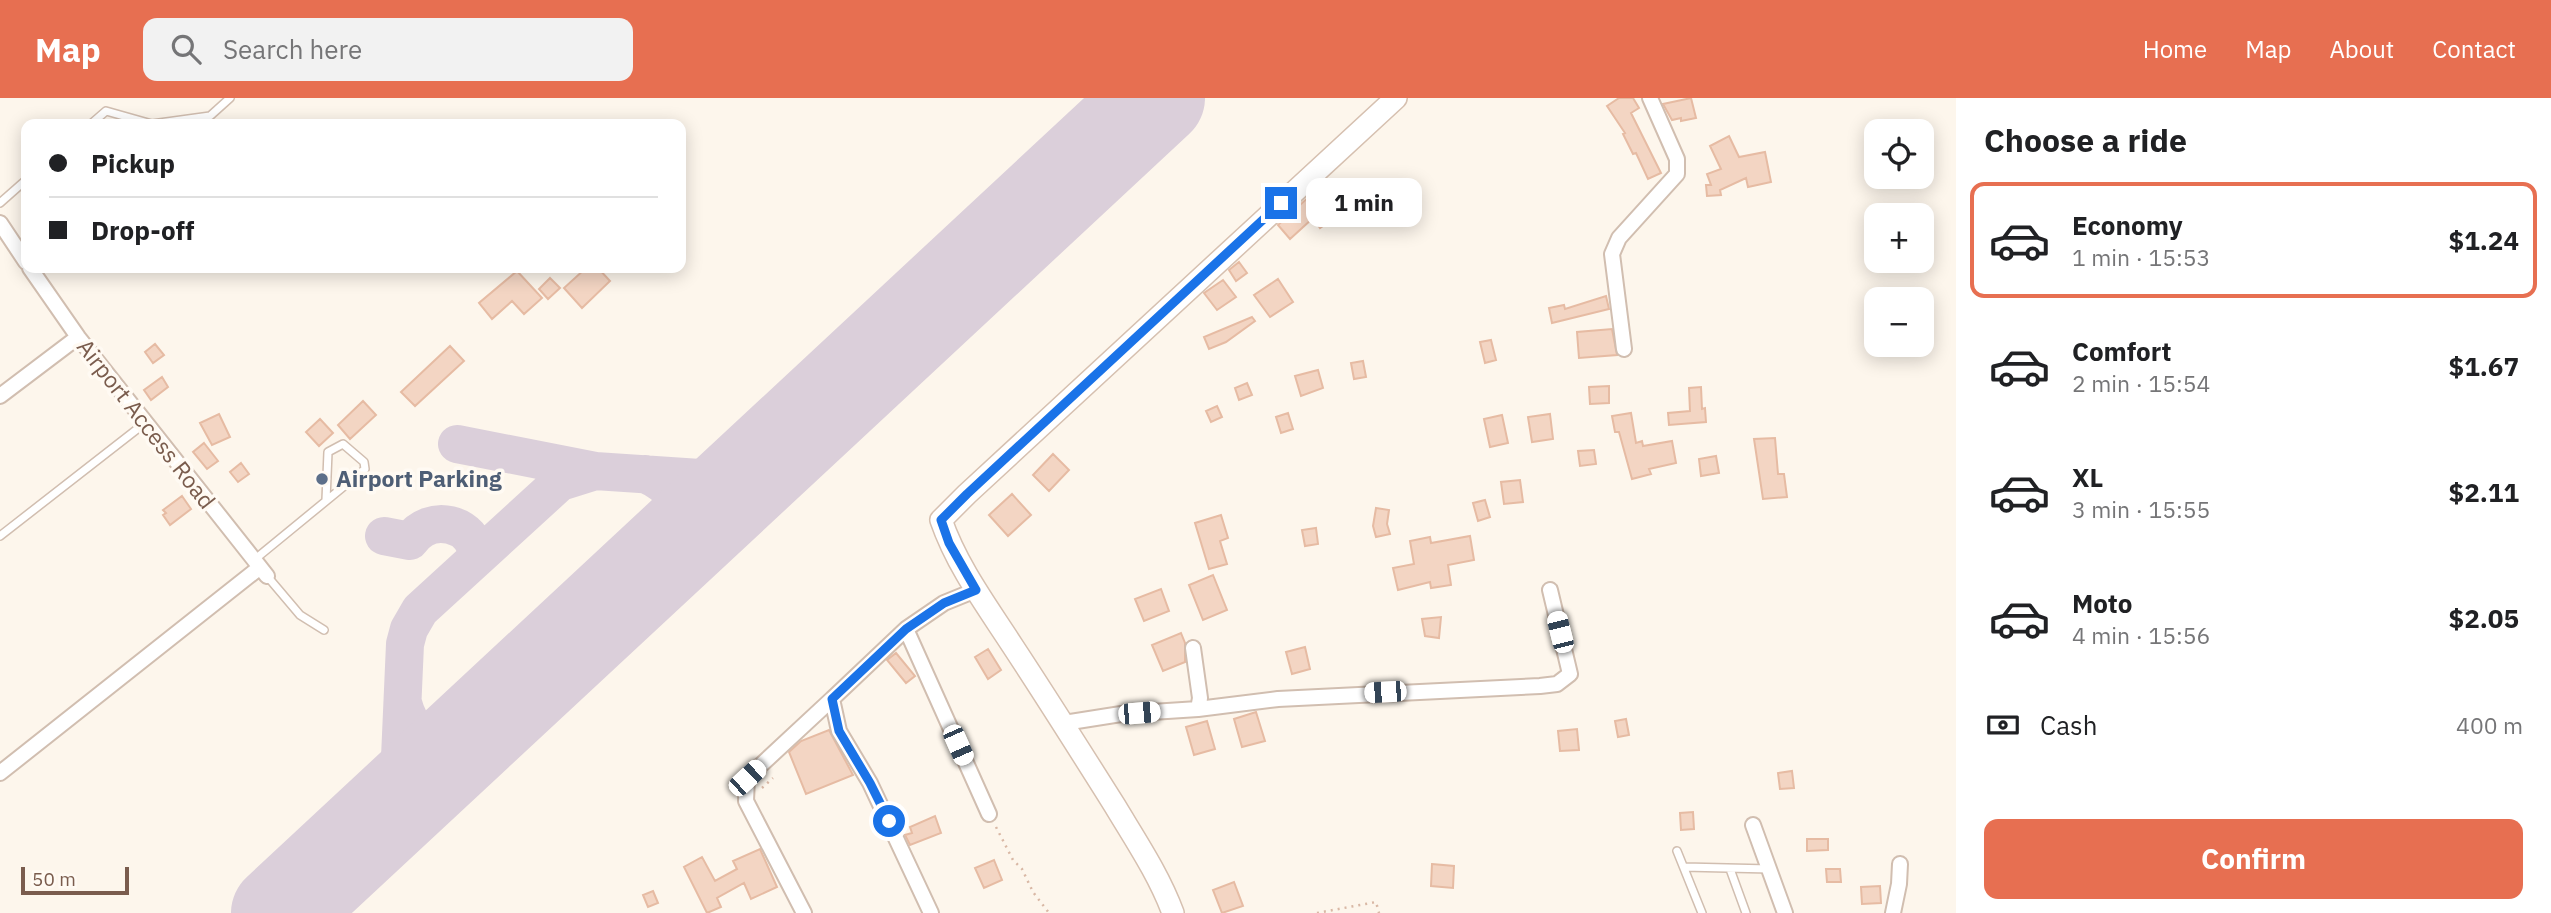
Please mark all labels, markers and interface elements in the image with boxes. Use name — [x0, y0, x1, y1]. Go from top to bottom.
search box — [143, 18, 633, 81]
text: Map — [35, 28, 101, 71]
icon: search — [167, 30, 205, 68]
text: Search here — [223, 32, 362, 66]
text: Home — [2143, 33, 2207, 65]
text: Map — [2245, 33, 2291, 65]
text: About — [2329, 33, 2394, 65]
text: Contact — [2432, 33, 2516, 65]
map controls — [1864, 119, 1934, 357]
button: locate — [1864, 119, 1934, 189]
text: Choose a ride — [1984, 119, 2187, 161]
text: Pickup — [91, 146, 175, 180]
callout: 1 min — [1306, 178, 1421, 228]
route end — [1265, 187, 1297, 219]
text: 1 min — [1334, 187, 1394, 217]
button: + — [1864, 203, 1934, 273]
text: Economy — [2072, 208, 2183, 242]
icon: car — [1988, 209, 2051, 272]
text: Drop-off — [91, 213, 194, 247]
text: $1.24 — [2449, 223, 2519, 257]
text: 1 min · 15:53 — [2072, 242, 2210, 272]
button: − — [1864, 287, 1934, 357]
street label: Airport Access Road — [71, 332, 223, 515]
text: Comfort — [2072, 334, 2171, 368]
icon: car — [1988, 335, 2051, 398]
text: $1.67 — [2449, 349, 2519, 383]
text: 2 min · 15:54 — [2072, 368, 2210, 398]
text: XL — [2072, 460, 2103, 494]
icon: car — [1988, 461, 2051, 524]
place label: Airport Parking — [336, 463, 502, 493]
marker: Airport Parking — [314, 471, 330, 487]
text: $2.11 — [2449, 475, 2519, 509]
text: 3 min · 15:55 — [2072, 494, 2210, 524]
text: Moto — [2072, 586, 2132, 620]
icon: car — [1988, 587, 2051, 650]
text: $2.05 — [2449, 601, 2519, 635]
car — [1545, 609, 1576, 655]
text: 4 min · 15:56 — [2072, 620, 2210, 650]
car — [1364, 680, 1407, 704]
car — [1118, 701, 1161, 725]
icon: cash — [1984, 706, 2022, 744]
text: Cash — [2040, 708, 2097, 742]
text: 400 m — [2456, 710, 2523, 740]
car — [940, 722, 977, 768]
car — [725, 756, 770, 800]
route start — [873, 805, 905, 837]
button: Confirm — [1984, 819, 2523, 899]
scale bar — [21, 864, 130, 896]
text: 50 m — [32, 867, 76, 891]

